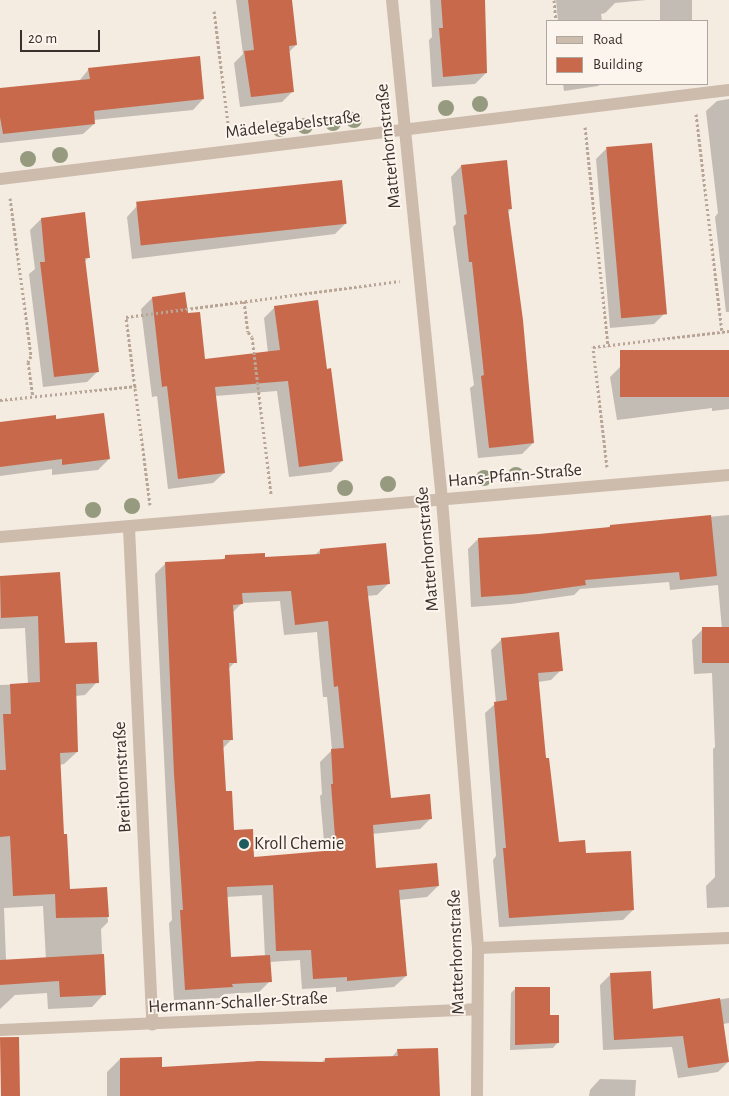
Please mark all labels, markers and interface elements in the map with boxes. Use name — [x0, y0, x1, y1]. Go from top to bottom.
scale bar — [22, 20, 102, 52]
legend — [546, 20, 709, 85]
text: 20 m — [28, 31, 57, 46]
text: Road — [593, 32, 623, 47]
text: Building — [593, 57, 643, 72]
street label: Matterhornstraße — [372, 82, 406, 210]
street label: Mädelegabelstraße — [224, 106, 362, 144]
street label: Hans-Pfann-Straße — [447, 459, 583, 493]
street label: Matterhornstraße — [412, 486, 444, 612]
street label: Breithornstraße — [109, 721, 137, 833]
place label: Kroll Chemie — [254, 833, 344, 855]
marker: Kroll Chemie — [238, 838, 250, 850]
street label: Matterhornstraße — [444, 889, 470, 1015]
street label: Hermann-Schaller-Straße — [148, 988, 328, 1018]

